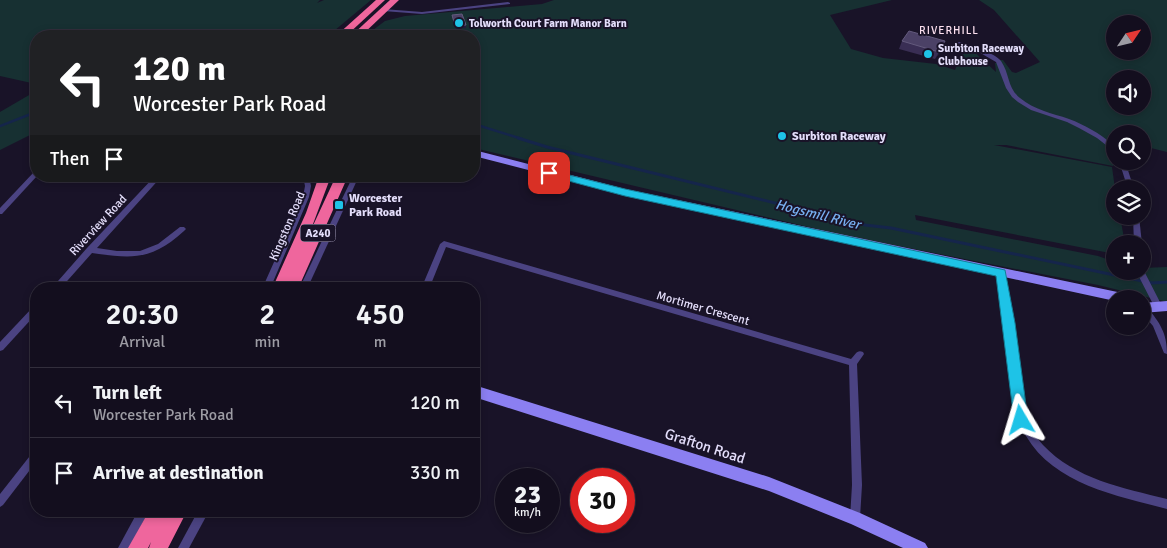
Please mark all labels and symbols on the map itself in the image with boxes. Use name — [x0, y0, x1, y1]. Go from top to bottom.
north arrow — [1106, 15, 1151, 60]
marker: Tolworth Court Farm Manor Barn — [453, 17, 465, 29]
place label: Tolworth Court Farm Manor Barn — [469, 17, 627, 30]
district label: RIVERHILL — [919, 24, 979, 37]
place label: Surbiton Raceway Clubhouse — [938, 42, 1024, 68]
marker: Surbiton Raceway Clubhouse — [922, 48, 934, 60]
place label: Surbiton Raceway — [792, 129, 886, 144]
marker: Surbiton Raceway — [776, 130, 788, 142]
pin — [528, 152, 570, 194]
street label: Kingston Road — [266, 189, 309, 263]
place label: Worcester Park Road — [349, 191, 402, 220]
street label: Riverview Road — [66, 192, 130, 259]
water label: Hogsmill River — [774, 196, 864, 234]
marker: Worcester Park Road — [333, 199, 345, 211]
road number: A240 — [300, 224, 336, 242]
street label: Mortimer Crescent — [655, 288, 751, 329]
position arrow — [994, 393, 1046, 445]
street label: Grafton Road — [662, 425, 748, 468]
speed limit sign: 30 — [570, 468, 635, 533]

